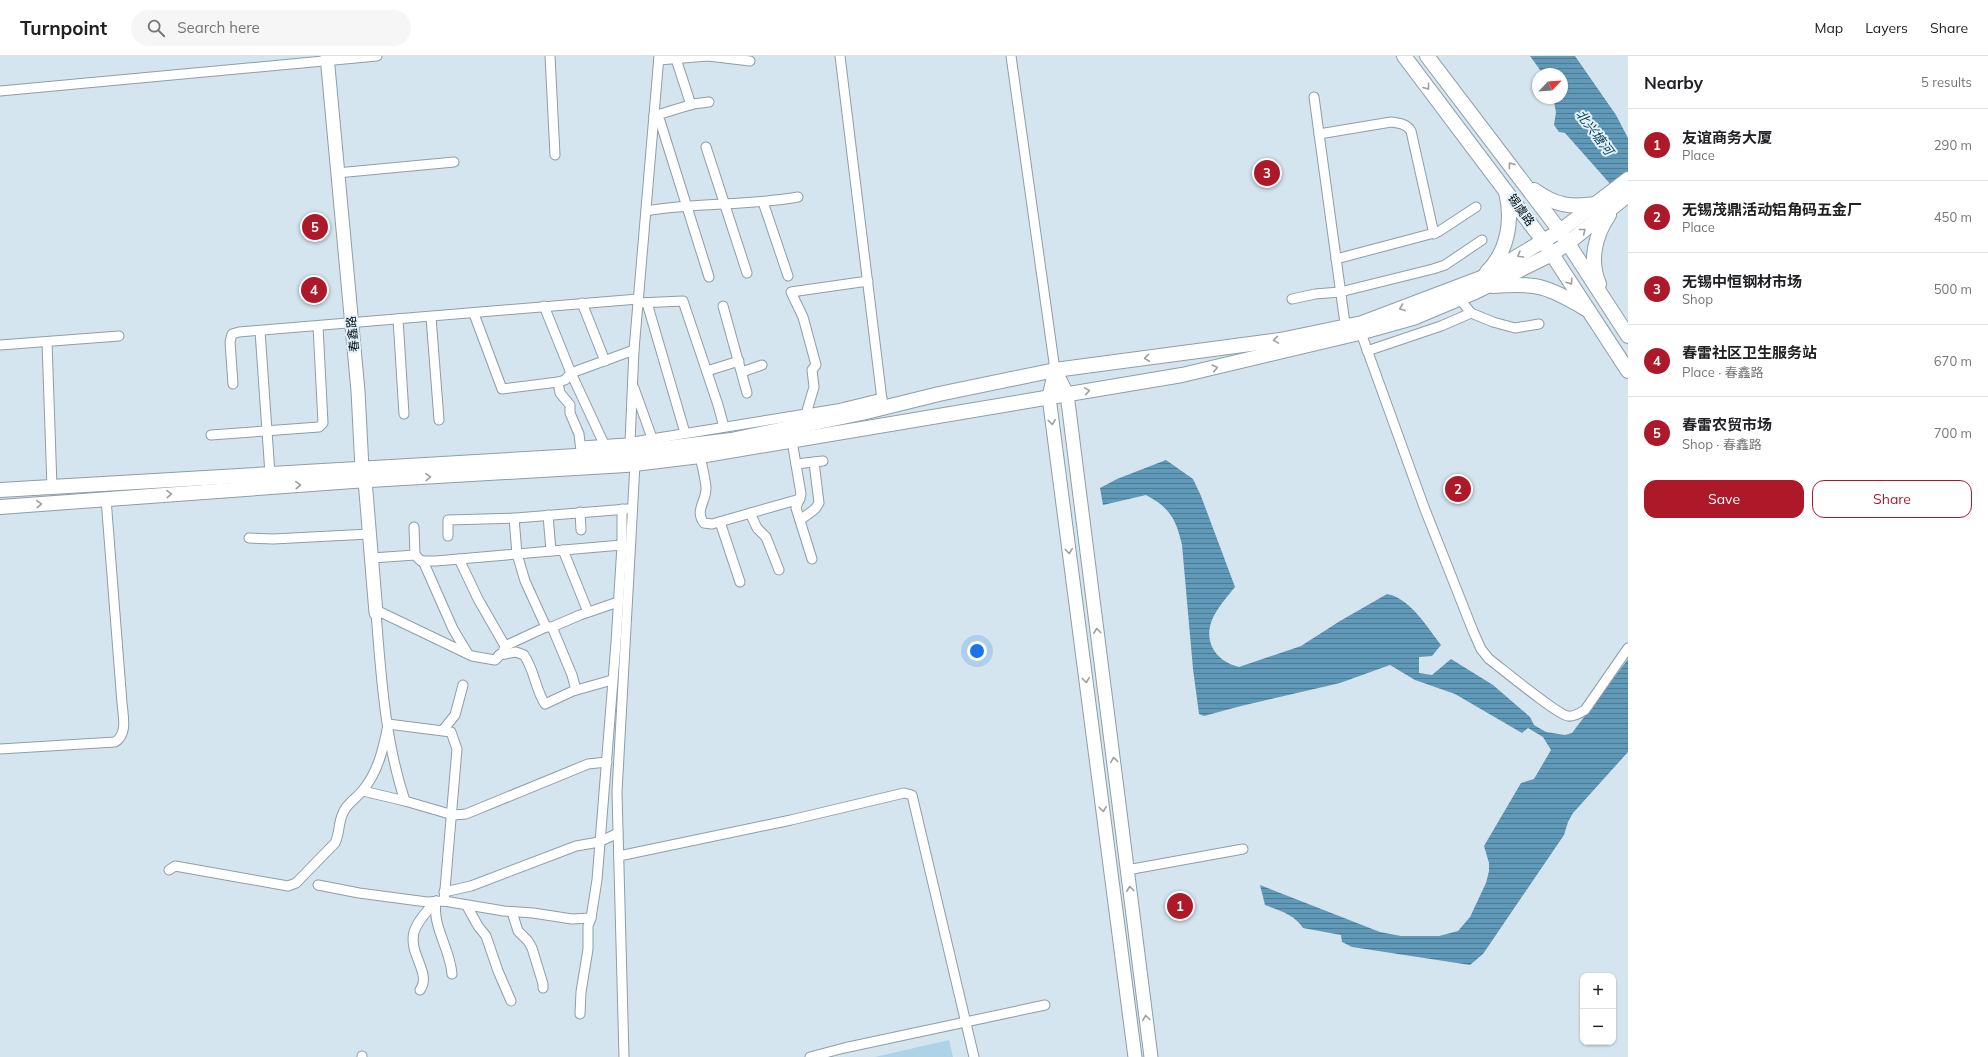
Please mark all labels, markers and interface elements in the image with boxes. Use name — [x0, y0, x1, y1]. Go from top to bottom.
search box — [131, 10, 411, 46]
text: Turnpoint — [20, 16, 107, 40]
icon: search — [145, 17, 167, 39]
text: Search here — [177, 18, 260, 37]
text: Map — [1814, 19, 1843, 37]
text: Layers — [1865, 19, 1908, 37]
text: Share — [1930, 19, 1968, 37]
north arrow — [1532, 68, 1568, 104]
text: Nearby — [1644, 72, 1703, 93]
text: 5 results — [1921, 74, 1972, 90]
one-way arrow — [1423, 82, 1430, 89]
water label: 北兴塘河 — [1573, 106, 1619, 160]
text: 友谊商务大厦 — [1682, 128, 1772, 147]
text: 1 — [1653, 137, 1661, 153]
text: 290 m — [1934, 137, 1972, 153]
text: Place — [1682, 147, 1715, 163]
pin: 3 — [1254, 158, 1280, 188]
one-way arrow — [1509, 163, 1516, 170]
street label: 锡虞路 — [1505, 191, 1538, 229]
text: 无锡茂鼎活动铝角码五金厂 — [1682, 200, 1862, 219]
text: 2 — [1653, 209, 1661, 225]
text: 450 m — [1934, 209, 1972, 225]
pin: 5 — [302, 212, 328, 242]
text: Place — [1682, 219, 1715, 235]
one-way arrow — [1579, 228, 1586, 235]
one-way arrow — [1517, 251, 1524, 258]
text: 无锡中恒钢材市场 — [1682, 272, 1802, 291]
pin: 4 — [301, 275, 327, 305]
one-way arrow — [1565, 278, 1573, 285]
text: 3 — [1653, 281, 1661, 297]
text: 500 m — [1934, 281, 1972, 297]
text: Shop — [1682, 291, 1713, 307]
one-way arrow — [1398, 304, 1405, 312]
street label: 春鑫路 — [343, 315, 362, 353]
one-way arrow — [1273, 335, 1279, 344]
text: 春雷社区卫生服务站 — [1682, 343, 1817, 362]
one-way arrow — [1144, 353, 1150, 362]
text: 4 — [1653, 353, 1661, 369]
text: 670 m — [1934, 353, 1972, 369]
one-way arrow — [1212, 364, 1219, 372]
text: Place · 春鑫路 — [1682, 364, 1764, 380]
one-way arrow — [1084, 387, 1091, 396]
text: 春雷农贸市场 — [1682, 415, 1772, 434]
one-way arrow — [1047, 419, 1056, 425]
text: 5 — [1653, 425, 1661, 441]
text: 700 m — [1934, 425, 1972, 441]
text: Shop · 春鑫路 — [1682, 436, 1762, 452]
one-way arrow — [425, 472, 431, 481]
pin: 2 — [1445, 474, 1471, 504]
one-way arrow — [295, 480, 301, 489]
button: Save — [1644, 480, 1804, 518]
button: Share — [1812, 480, 1972, 518]
one-way arrow — [166, 490, 172, 499]
one-way arrow — [36, 499, 42, 508]
one-way arrow — [1064, 548, 1073, 554]
one-way arrow — [1093, 628, 1102, 634]
your location — [967, 641, 987, 661]
one-way arrow — [1081, 677, 1090, 683]
one-way arrow — [1109, 757, 1118, 763]
one-way arrow — [1098, 806, 1107, 812]
one-way arrow — [1126, 886, 1135, 892]
pin: 1 — [1167, 891, 1193, 921]
map controls — [1580, 973, 1616, 1045]
button: + — [1580, 973, 1616, 1009]
button: − — [1580, 1009, 1616, 1045]
one-way arrow — [1142, 1015, 1151, 1021]

